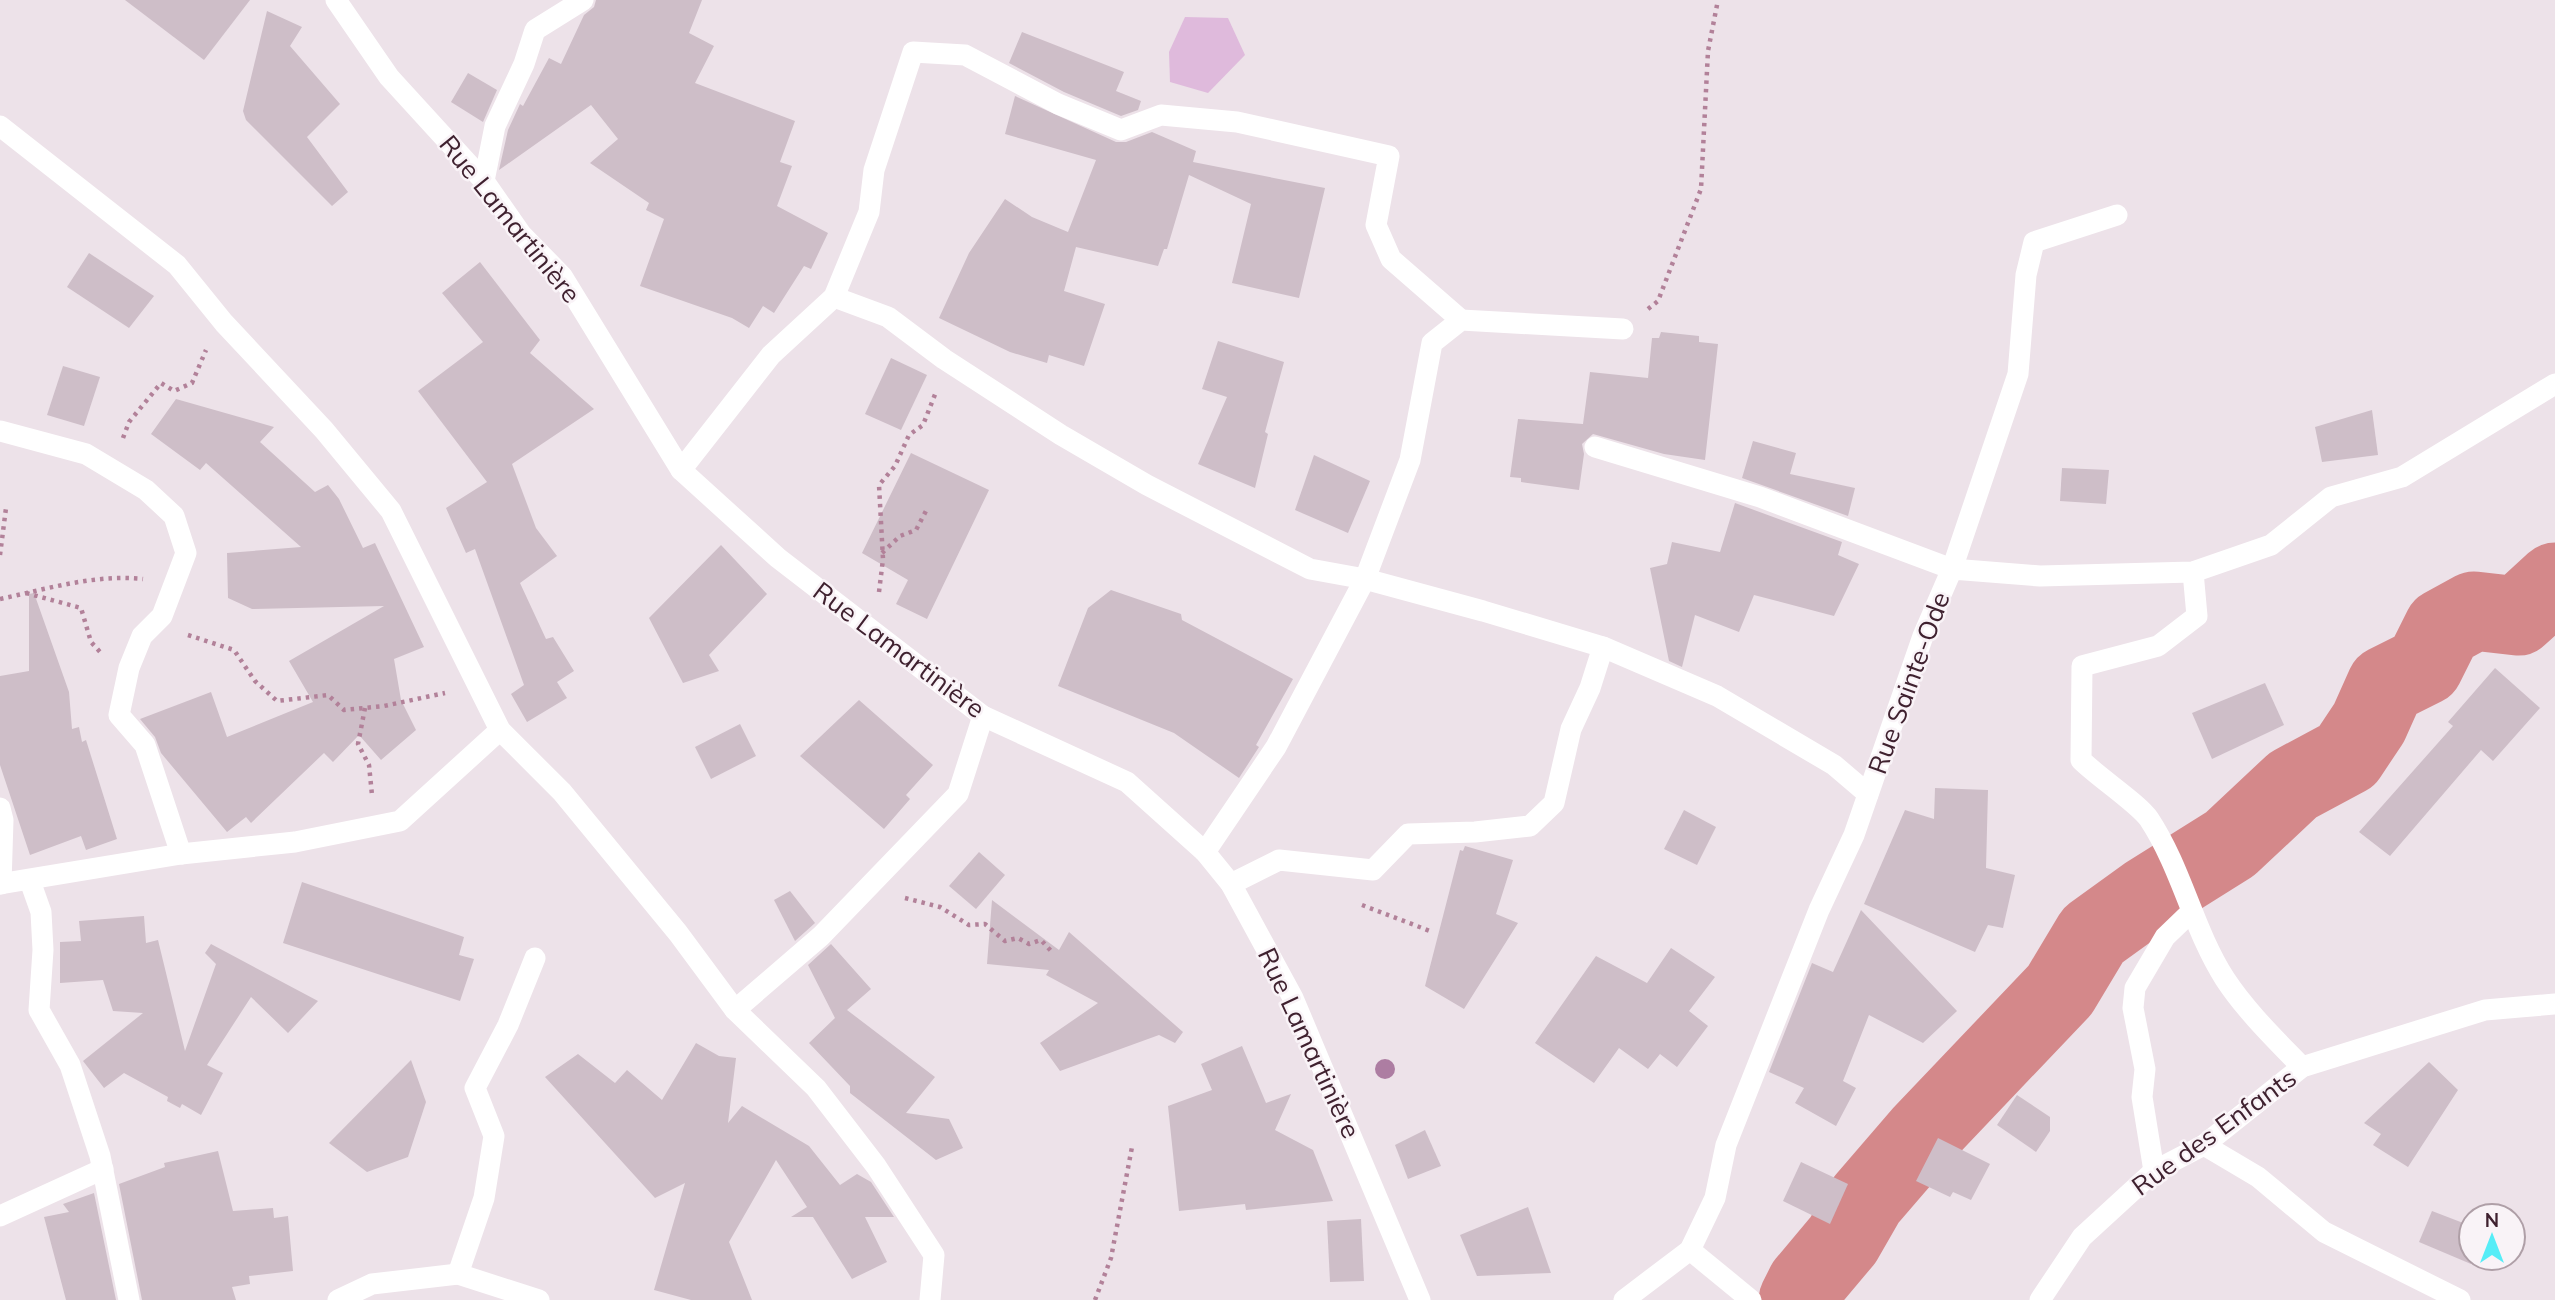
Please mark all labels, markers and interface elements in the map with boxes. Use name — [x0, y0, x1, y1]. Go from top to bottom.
street label: Rue Lamartinière — [433, 128, 588, 309]
street label: Rue Lamartinière — [807, 574, 992, 725]
street label: Rue Sainte-Ode — [1860, 587, 1957, 778]
street label: Rue Lamartinière — [1251, 942, 1368, 1143]
street label: Rue des Enfants — [2125, 1061, 2302, 1202]
north arrow — [2457, 1202, 2527, 1272]
text: N — [2485, 1208, 2499, 1232]

